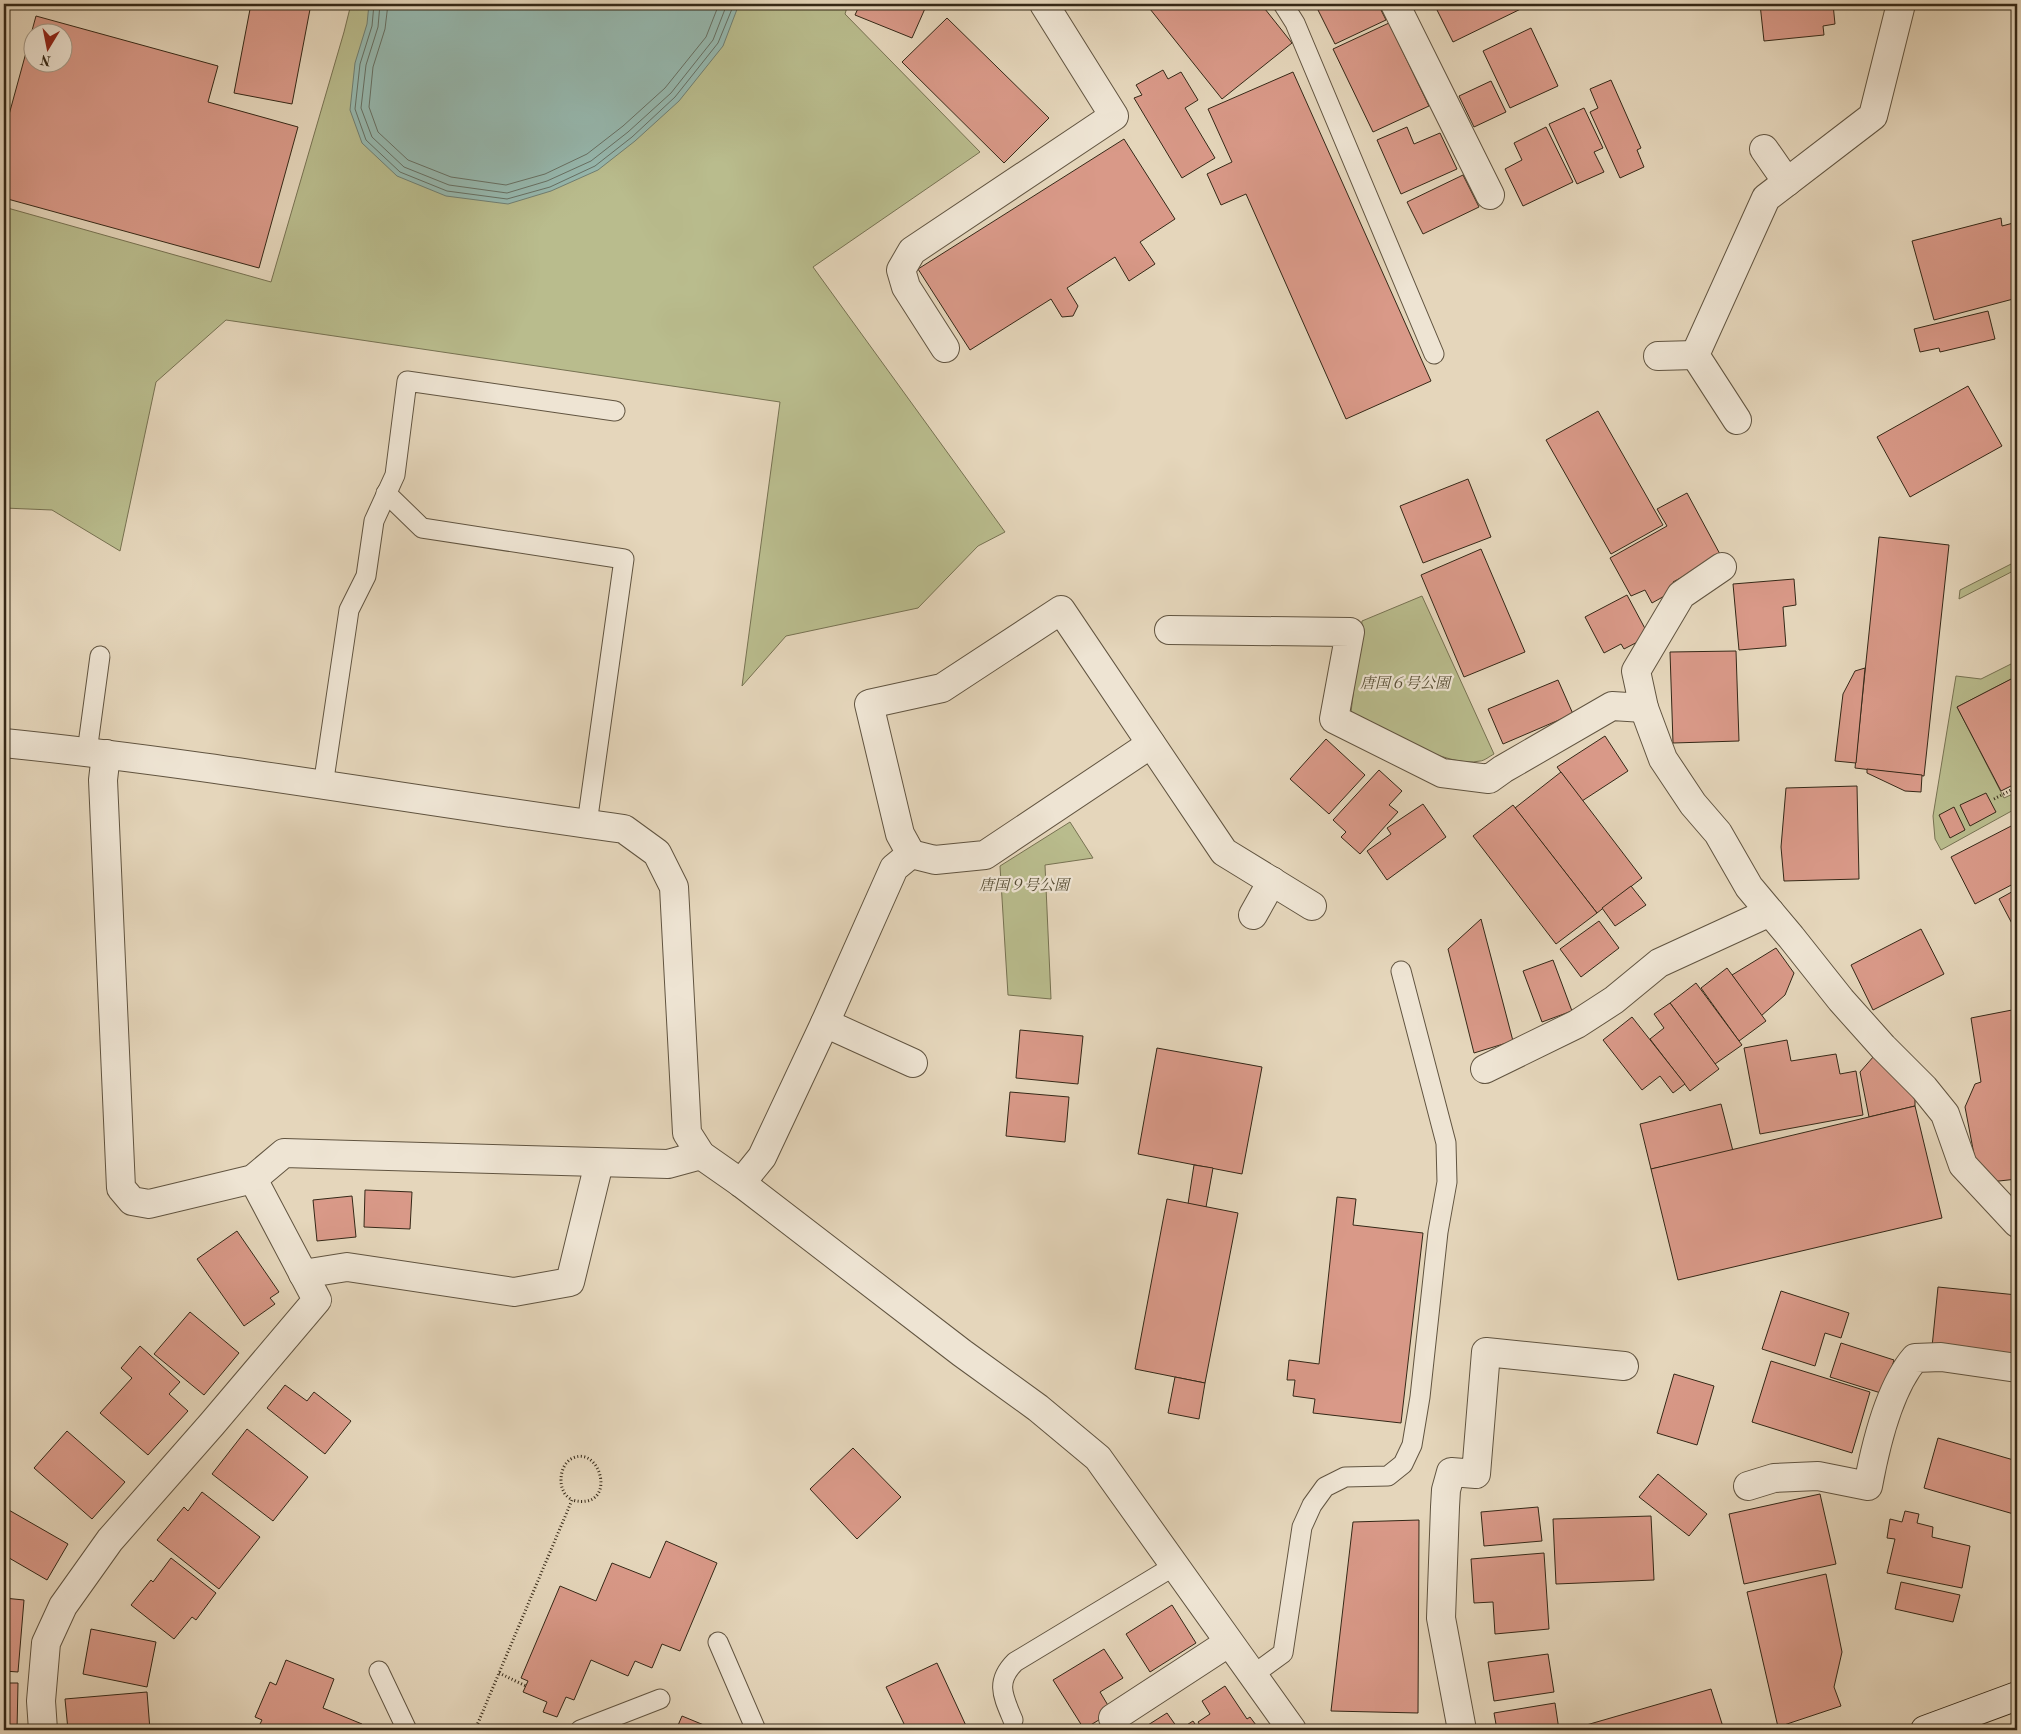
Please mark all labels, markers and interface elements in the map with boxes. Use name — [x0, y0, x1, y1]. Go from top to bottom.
north arrow — [22, 22, 72, 72]
text: N — [39, 52, 52, 68]
park label: 唐国６号公園 — [1360, 675, 1453, 692]
park label: 唐国９号公園 — [979, 877, 1072, 894]

